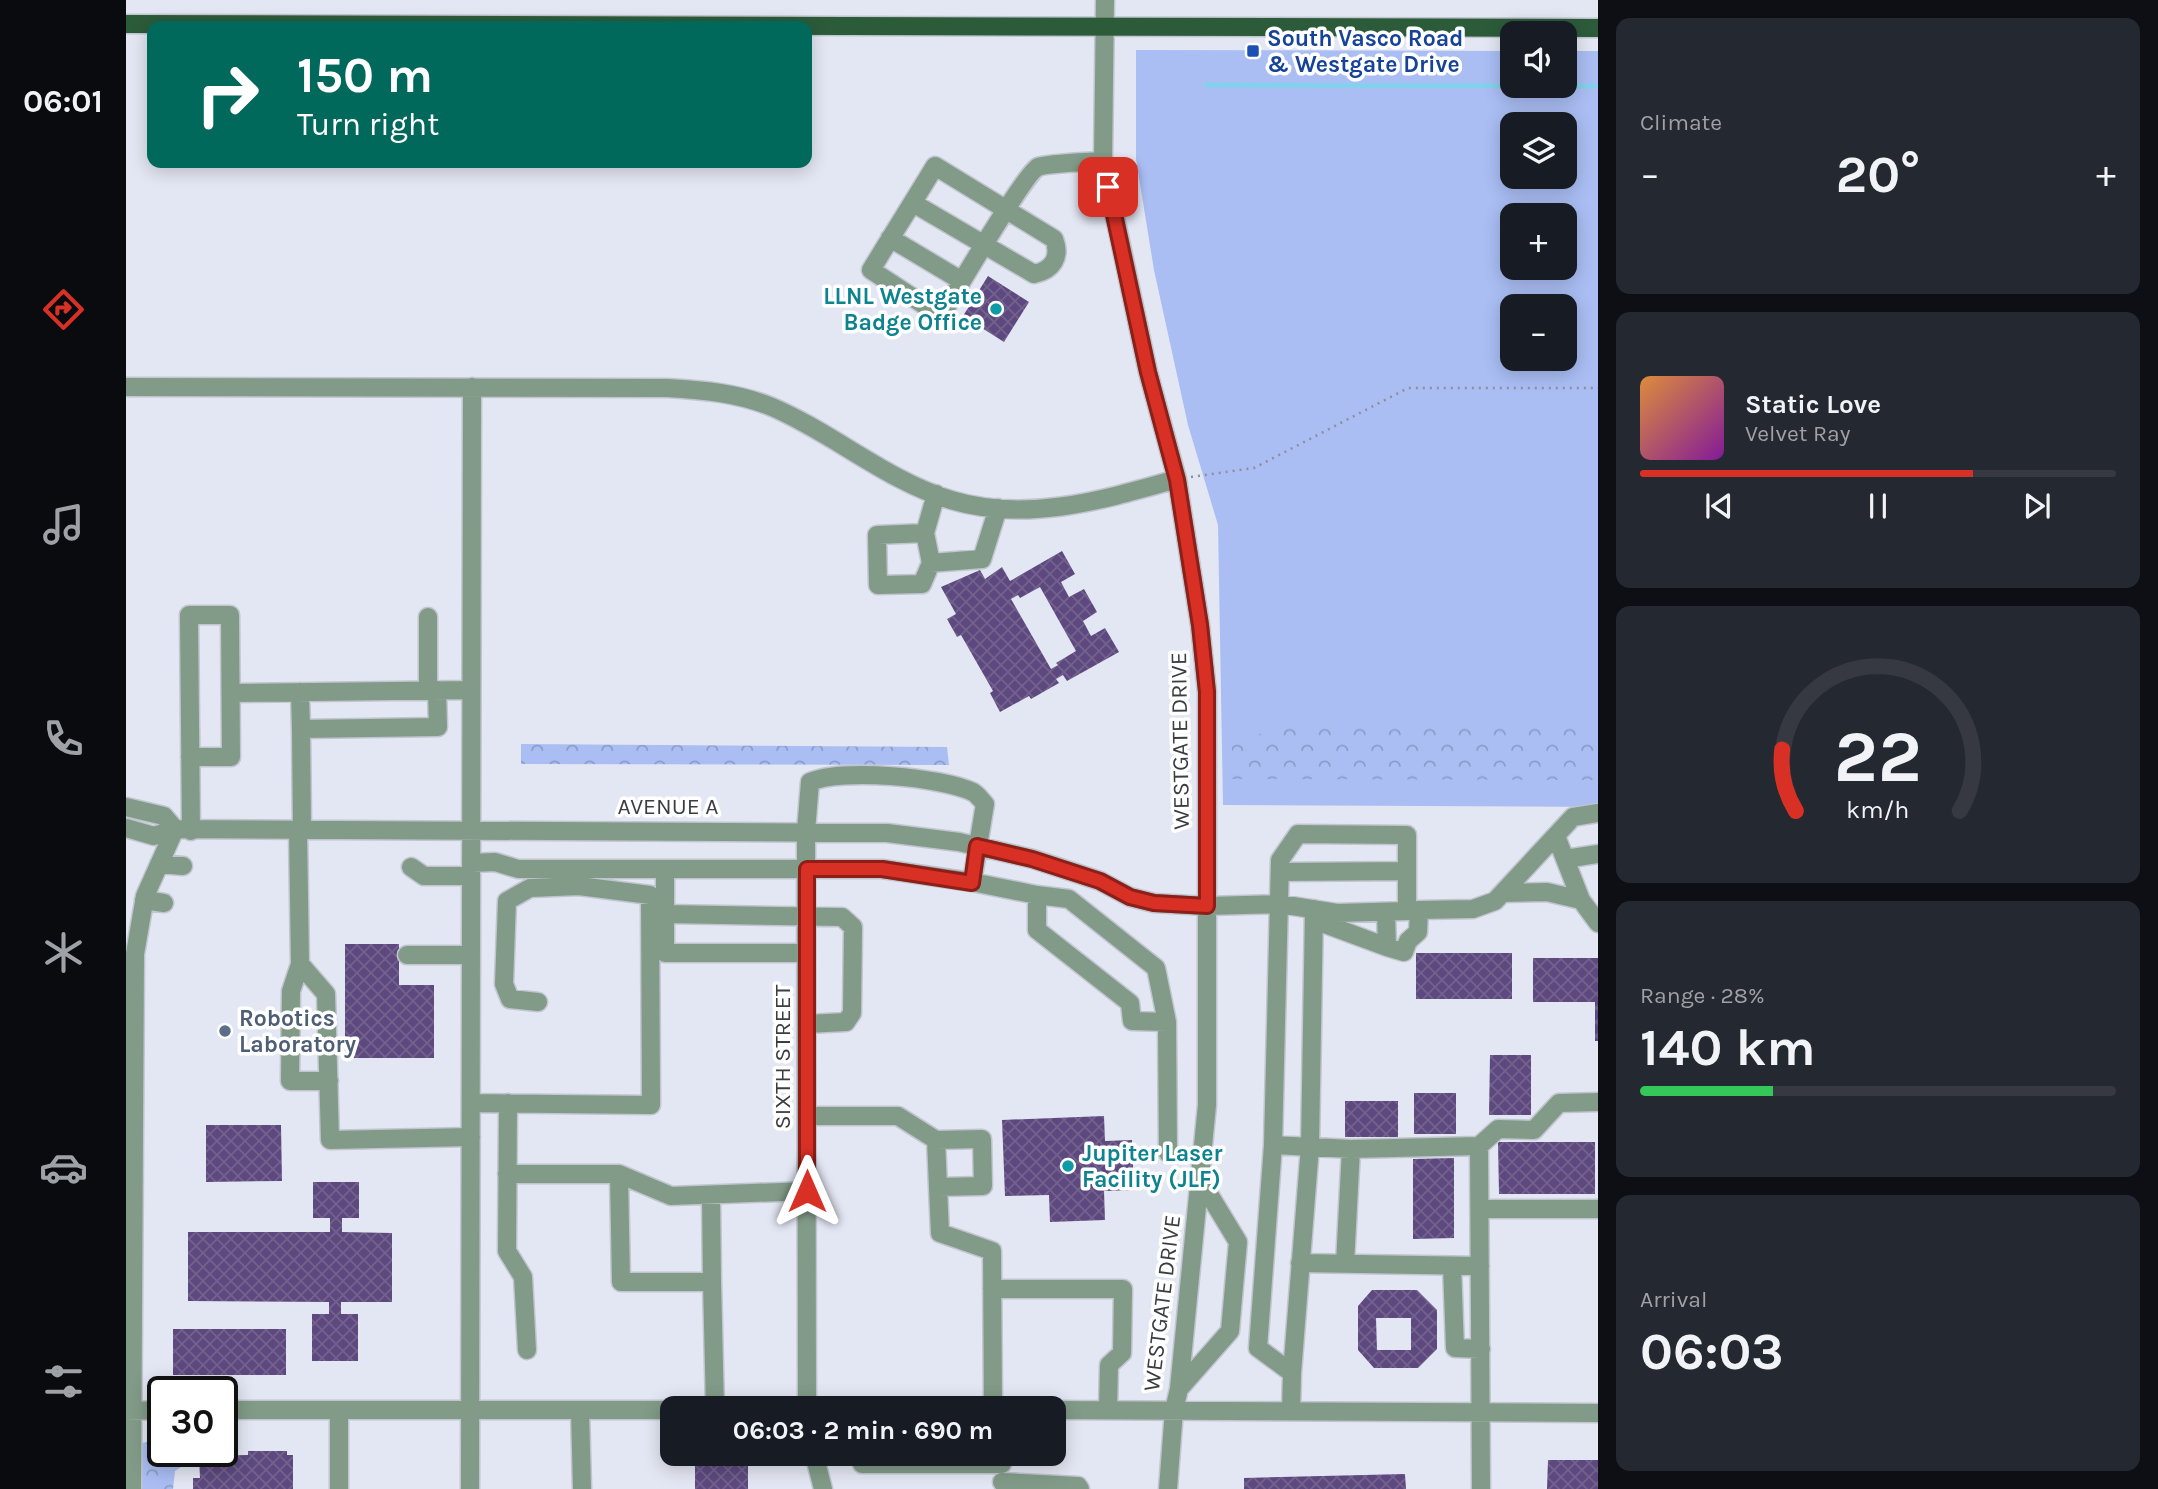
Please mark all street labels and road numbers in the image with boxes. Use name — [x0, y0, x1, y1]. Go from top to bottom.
street label: WESTGATE DRIVE — [1165, 652, 1195, 830]
street label: AVENUE A — [618, 793, 718, 820]
street label: SIXTH STREET — [769, 984, 796, 1129]
street label: WESTGATE DRIVE — [1138, 1213, 1186, 1393]

